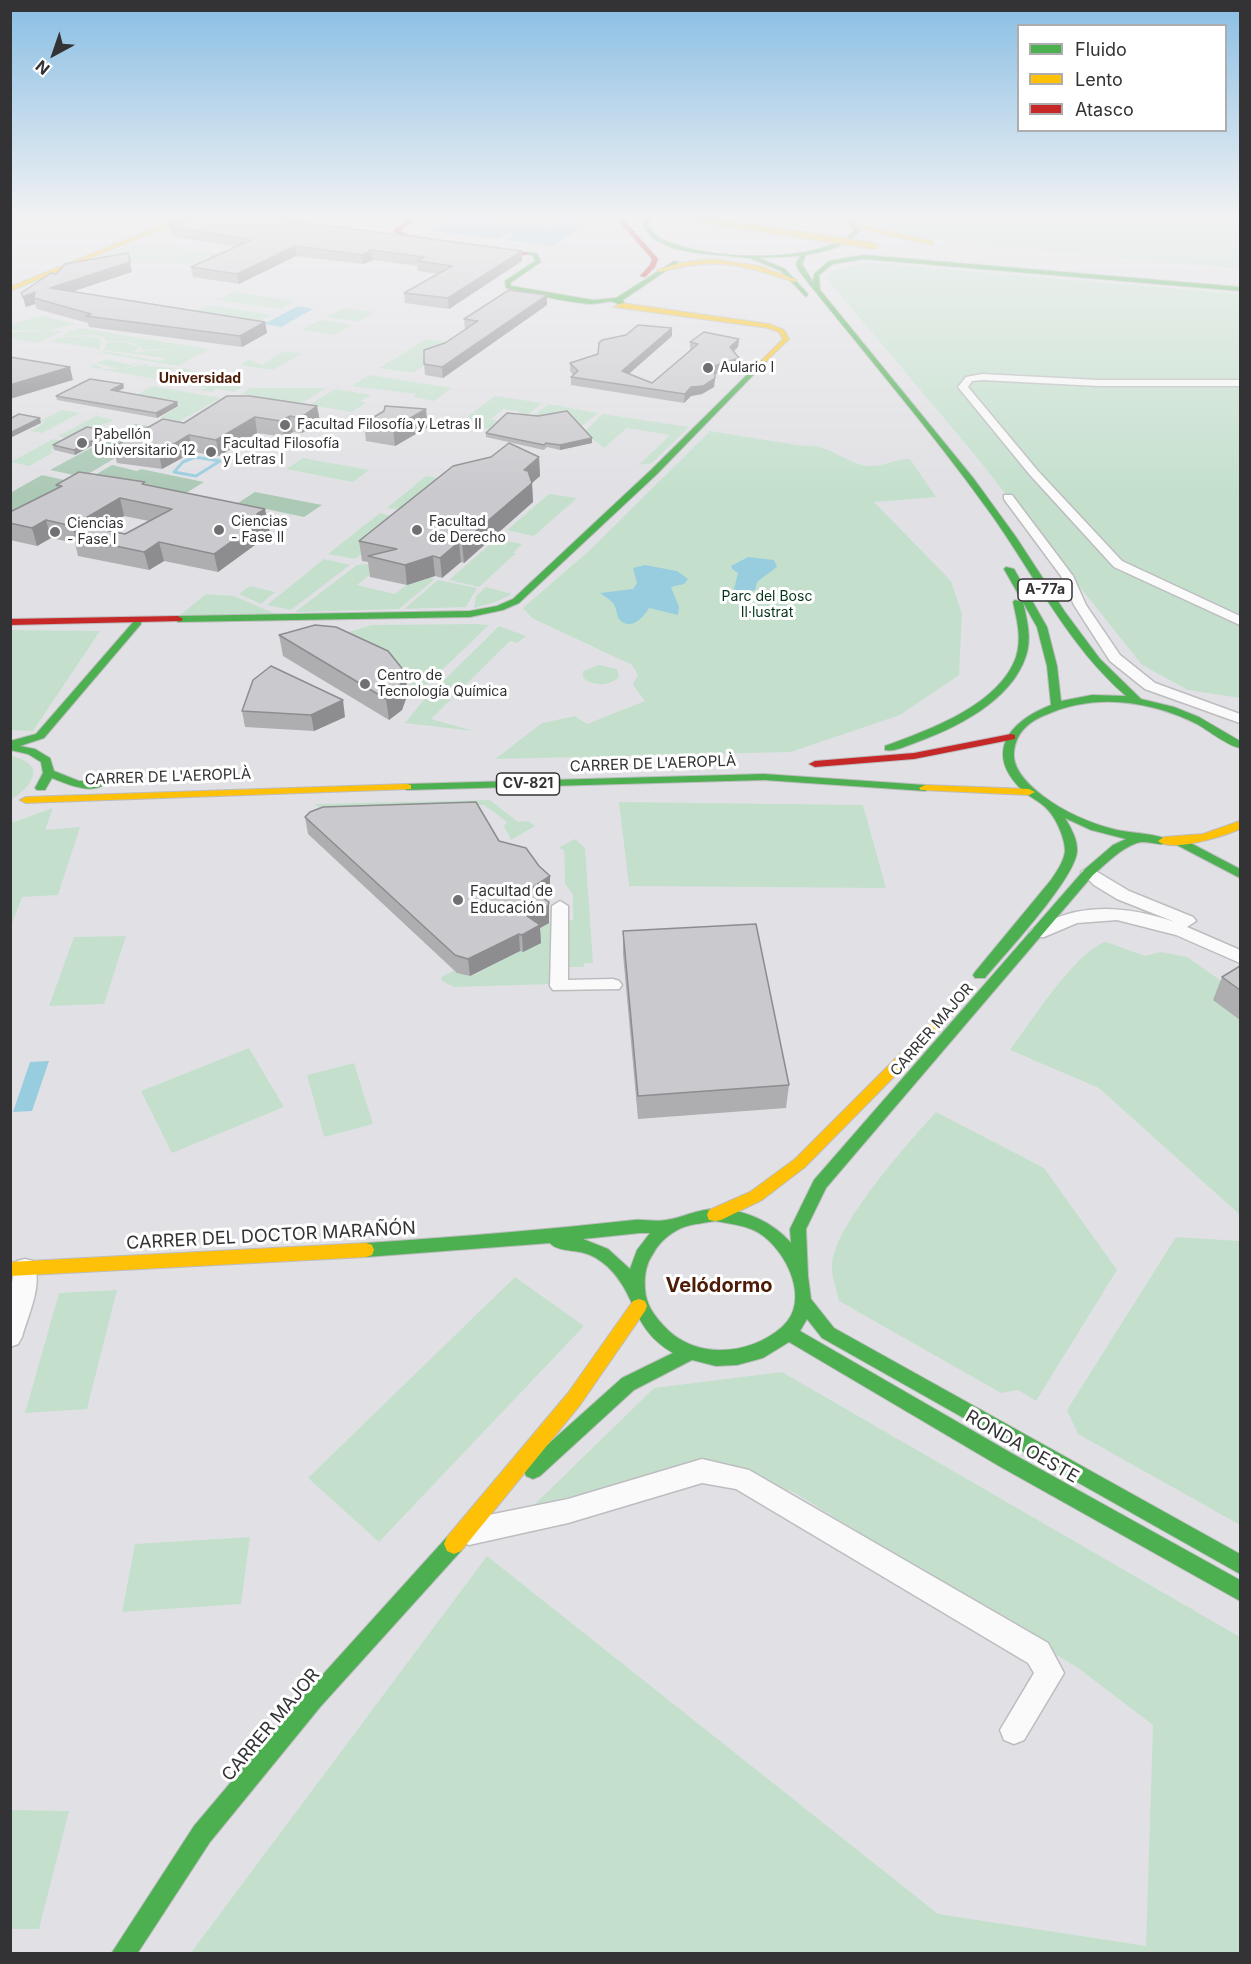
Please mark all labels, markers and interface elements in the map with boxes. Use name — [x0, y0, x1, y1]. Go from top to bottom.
north arrow — [24, 24, 84, 84]
legend — [1017, 24, 1227, 132]
text: Fluido — [1075, 39, 1127, 60]
text: N — [31, 56, 54, 79]
text: Lento — [1075, 69, 1123, 90]
text: Atasco — [1075, 99, 1134, 120]
place label: Aulario I — [720, 360, 774, 376]
marker: Aulario I — [701, 361, 715, 375]
district label: Universidad — [159, 371, 241, 387]
place label: Facultad Filosofía y Letras II — [297, 417, 482, 433]
marker: Facultad Filosofía y Letras II — [278, 418, 292, 432]
place label: Pabellón Universitario 12 — [94, 427, 196, 460]
marker: Pabellón Universitario 12 — [75, 436, 89, 450]
place label: Facultad Filosofía y Letras I — [223, 436, 339, 468]
marker: Facultad Filosofía y Letras I — [204, 445, 218, 459]
place label: Ciencias - Fase II — [231, 514, 288, 546]
place label: Facultad de Derecho — [429, 514, 506, 546]
place label: Ciencias - Fase I — [67, 516, 124, 548]
marker: Ciencias - Fase II — [212, 523, 226, 537]
marker: Facultad de Derecho — [410, 523, 424, 537]
marker: Ciencias - Fase I — [48, 525, 62, 539]
road number: A-77a — [1018, 579, 1072, 601]
park label: Parc del Bosc Il·lustrat — [722, 589, 812, 622]
place label: Centro de Tecnología Química — [377, 668, 507, 700]
marker: Centro de Tecnología Química — [358, 677, 372, 691]
street label: CARRER DE L'AEROPLÀ — [569, 752, 737, 776]
street label: CARRER DE L'AEROPLÀ — [84, 765, 252, 789]
road number: CV-821 — [496, 773, 560, 795]
place label: Facultad de Educación — [470, 882, 553, 917]
marker: Facultad de Educación — [451, 893, 465, 907]
street label: CARRER MAJOR — [887, 980, 977, 1080]
street label: CARRER DEL DOCTOR MARAÑÓN — [126, 1218, 416, 1254]
district label: Velódormo — [666, 1274, 772, 1298]
street label: RONDA OESTE — [961, 1406, 1083, 1488]
street label: CARRER MAJOR — [218, 1664, 324, 1786]

